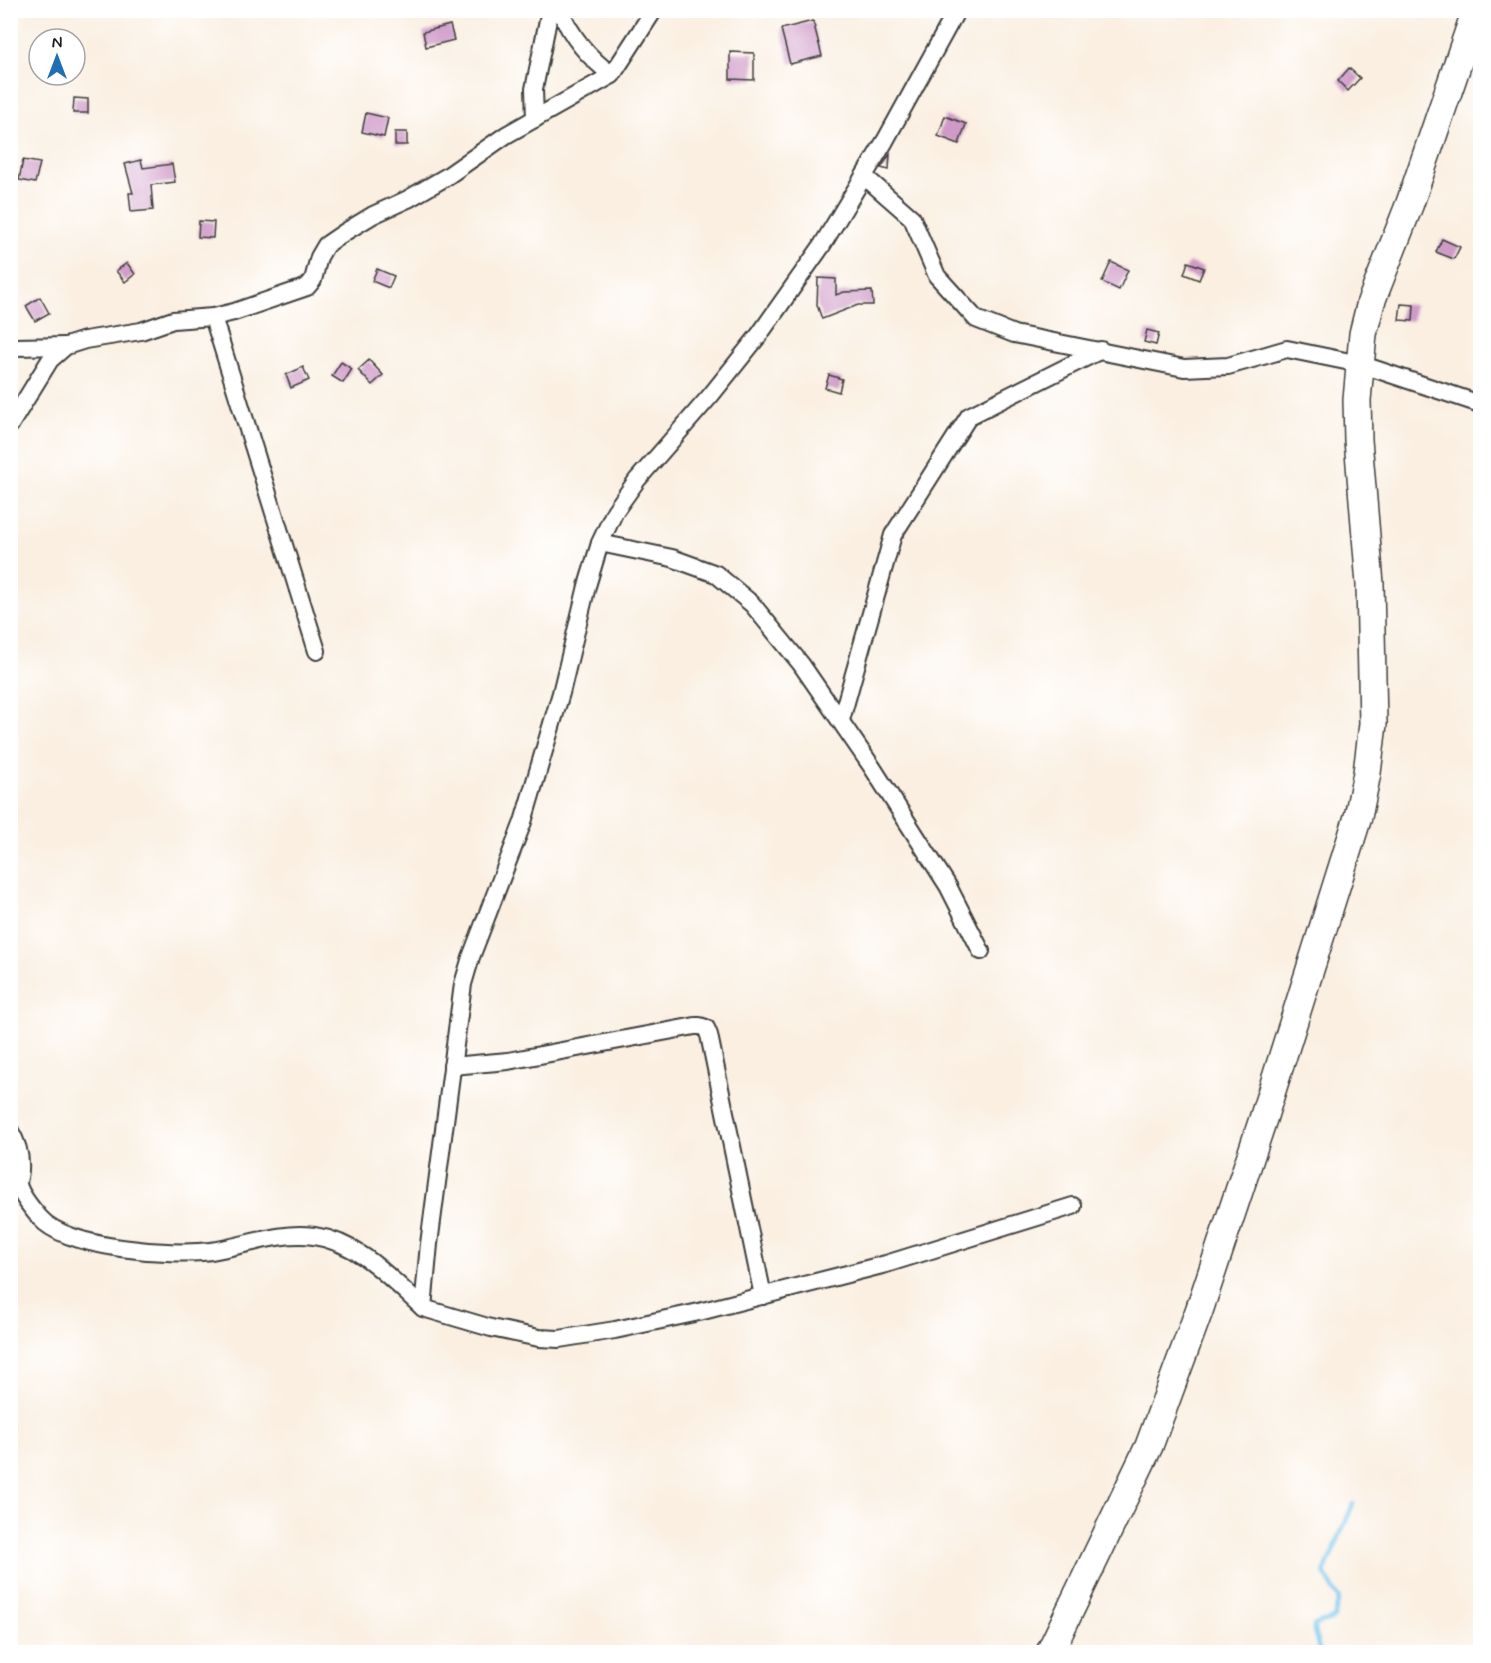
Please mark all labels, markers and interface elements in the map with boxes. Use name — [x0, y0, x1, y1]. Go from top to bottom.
north arrow — [27, 27, 87, 87]
text: N — [52, 33, 62, 54]

